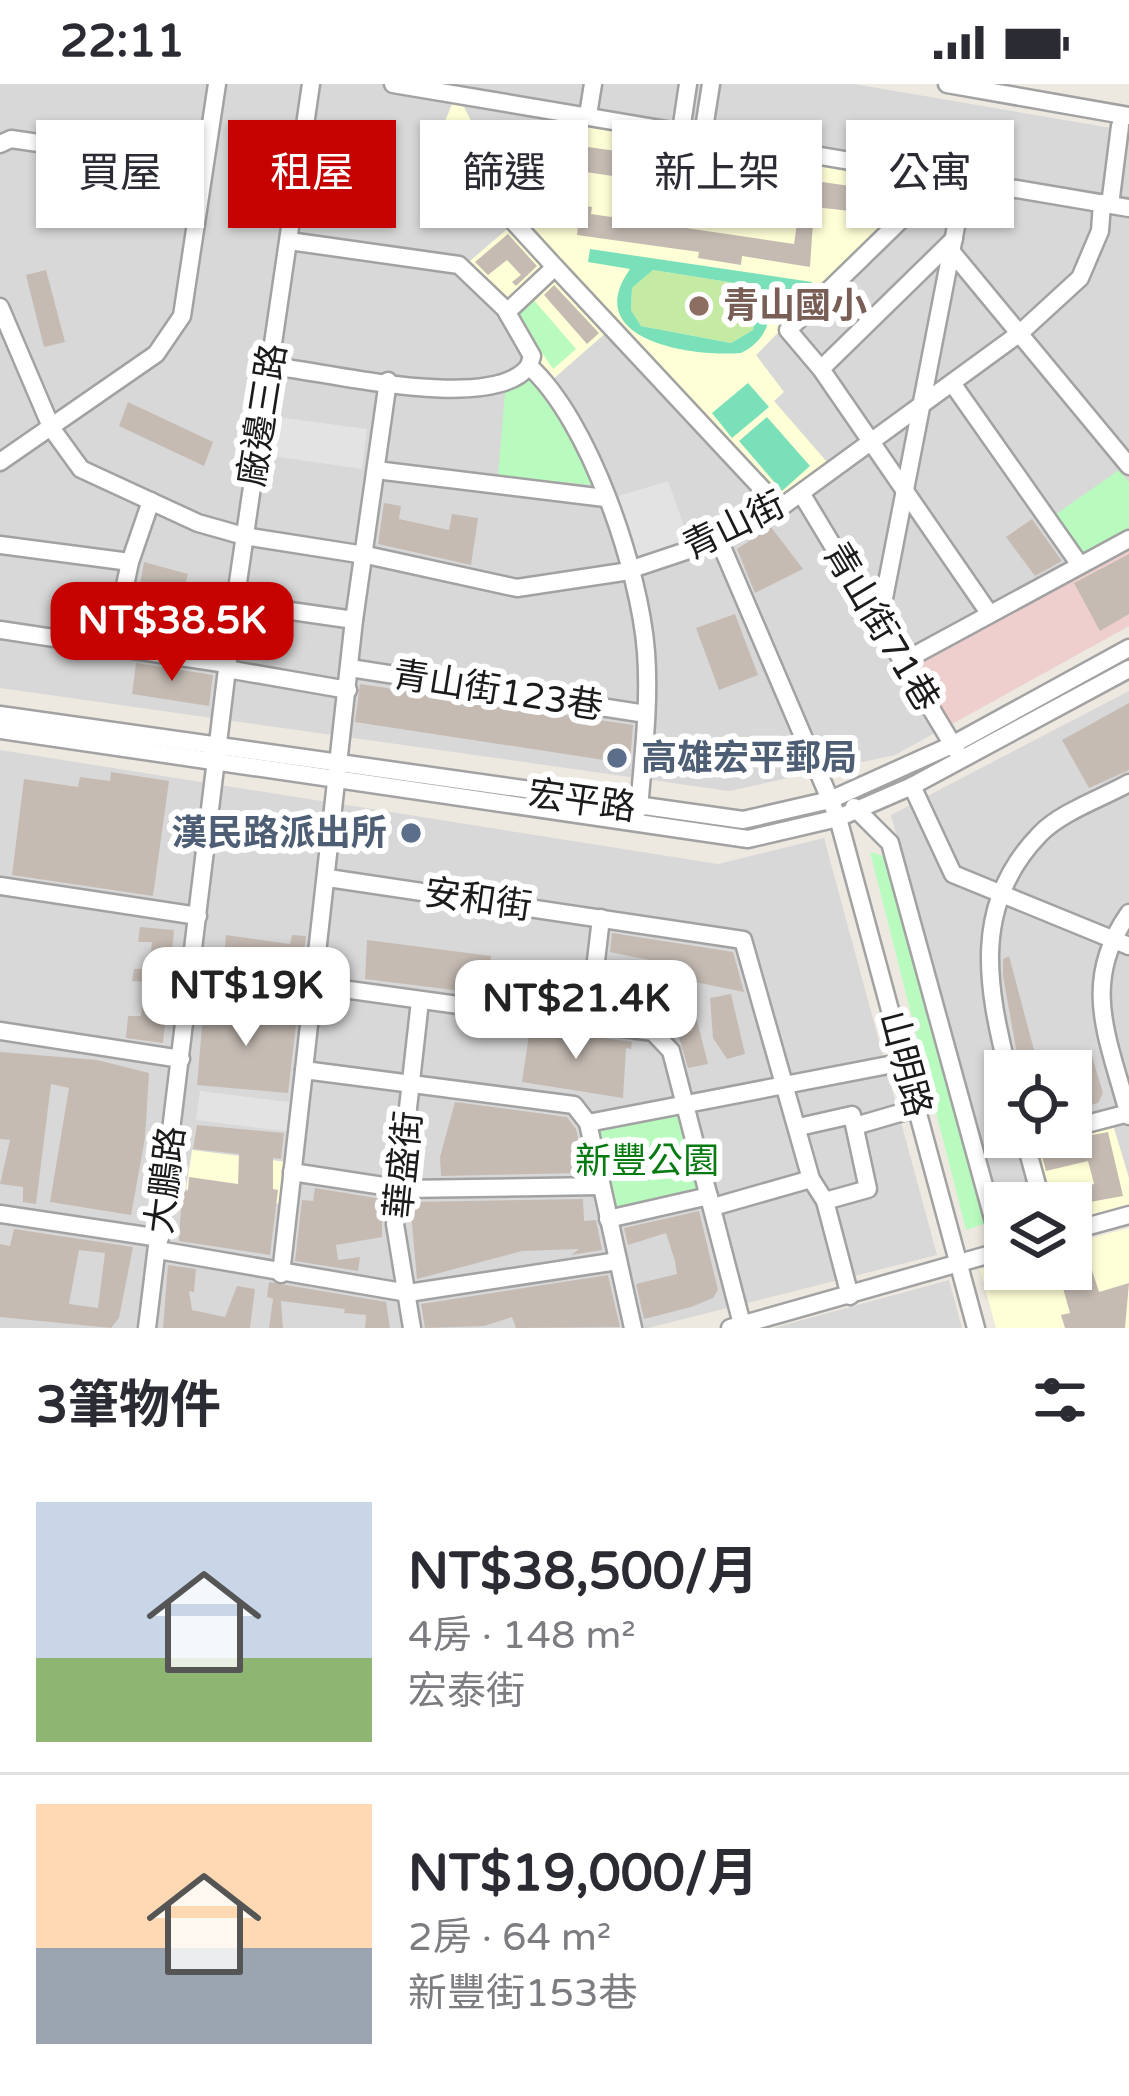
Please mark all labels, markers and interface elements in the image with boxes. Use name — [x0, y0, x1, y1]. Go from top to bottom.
text: 22:11 — [60, 15, 185, 69]
chip: 買屋 — [36, 120, 204, 228]
chip: 租屋 — [228, 120, 396, 228]
chip: 篩選 — [420, 120, 588, 228]
chip: 新上架 — [612, 120, 822, 228]
chip: 公寓 — [846, 120, 1014, 228]
place label: 青山國小 — [723, 285, 867, 328]
marker: 青山國小 — [686, 293, 712, 319]
street label: 廠邊三路 — [231, 341, 295, 489]
street label: 青山街 — [676, 483, 792, 569]
street label: 青山街71巷 — [814, 535, 948, 719]
pin: NT$38.5K — [48, 582, 296, 684]
text: NT$38.5K — [78, 597, 266, 644]
street label: 青山街123巷 — [390, 653, 606, 729]
place label: 高雄宏平郵局 — [641, 737, 857, 780]
marker: 高雄宏平郵局 — [604, 745, 630, 771]
street label: 宏平路 — [526, 772, 638, 830]
place label: 漢民路派出所 — [171, 812, 387, 855]
marker: 漢民路派出所 — [398, 820, 424, 846]
street label: 安和街 — [422, 871, 534, 929]
pin: NT$19K — [148, 947, 344, 1049]
pin: NT$21.4K — [452, 960, 700, 1062]
text: NT$19K — [169, 962, 323, 1009]
text: NT$21.4K — [482, 975, 670, 1022]
street label: 山明路 — [870, 1006, 940, 1122]
map controls — [984, 1050, 1092, 1290]
button: locate — [984, 1050, 1092, 1158]
street label: 華盛街 — [377, 1109, 431, 1221]
street label: 大鵬路 — [138, 1124, 194, 1236]
park label: 新豐公園 — [575, 1140, 719, 1183]
button: layers — [984, 1182, 1092, 1290]
icon: filters — [1027, 1367, 1093, 1433]
text: 3筆物件 — [36, 1375, 221, 1437]
text: NT$38,500/月 — [408, 1541, 758, 1603]
icon: home — [132, 1550, 276, 1694]
text: 4房 · 148 m² — [408, 1612, 636, 1659]
text: 宏泰街 — [408, 1668, 525, 1715]
text: NT$19,000/月 — [408, 1843, 758, 1905]
icon: home — [132, 1852, 276, 1996]
text: 2房 · 64 m² — [408, 1914, 611, 1961]
text: 新豐街153巷 — [408, 1970, 637, 2017]

